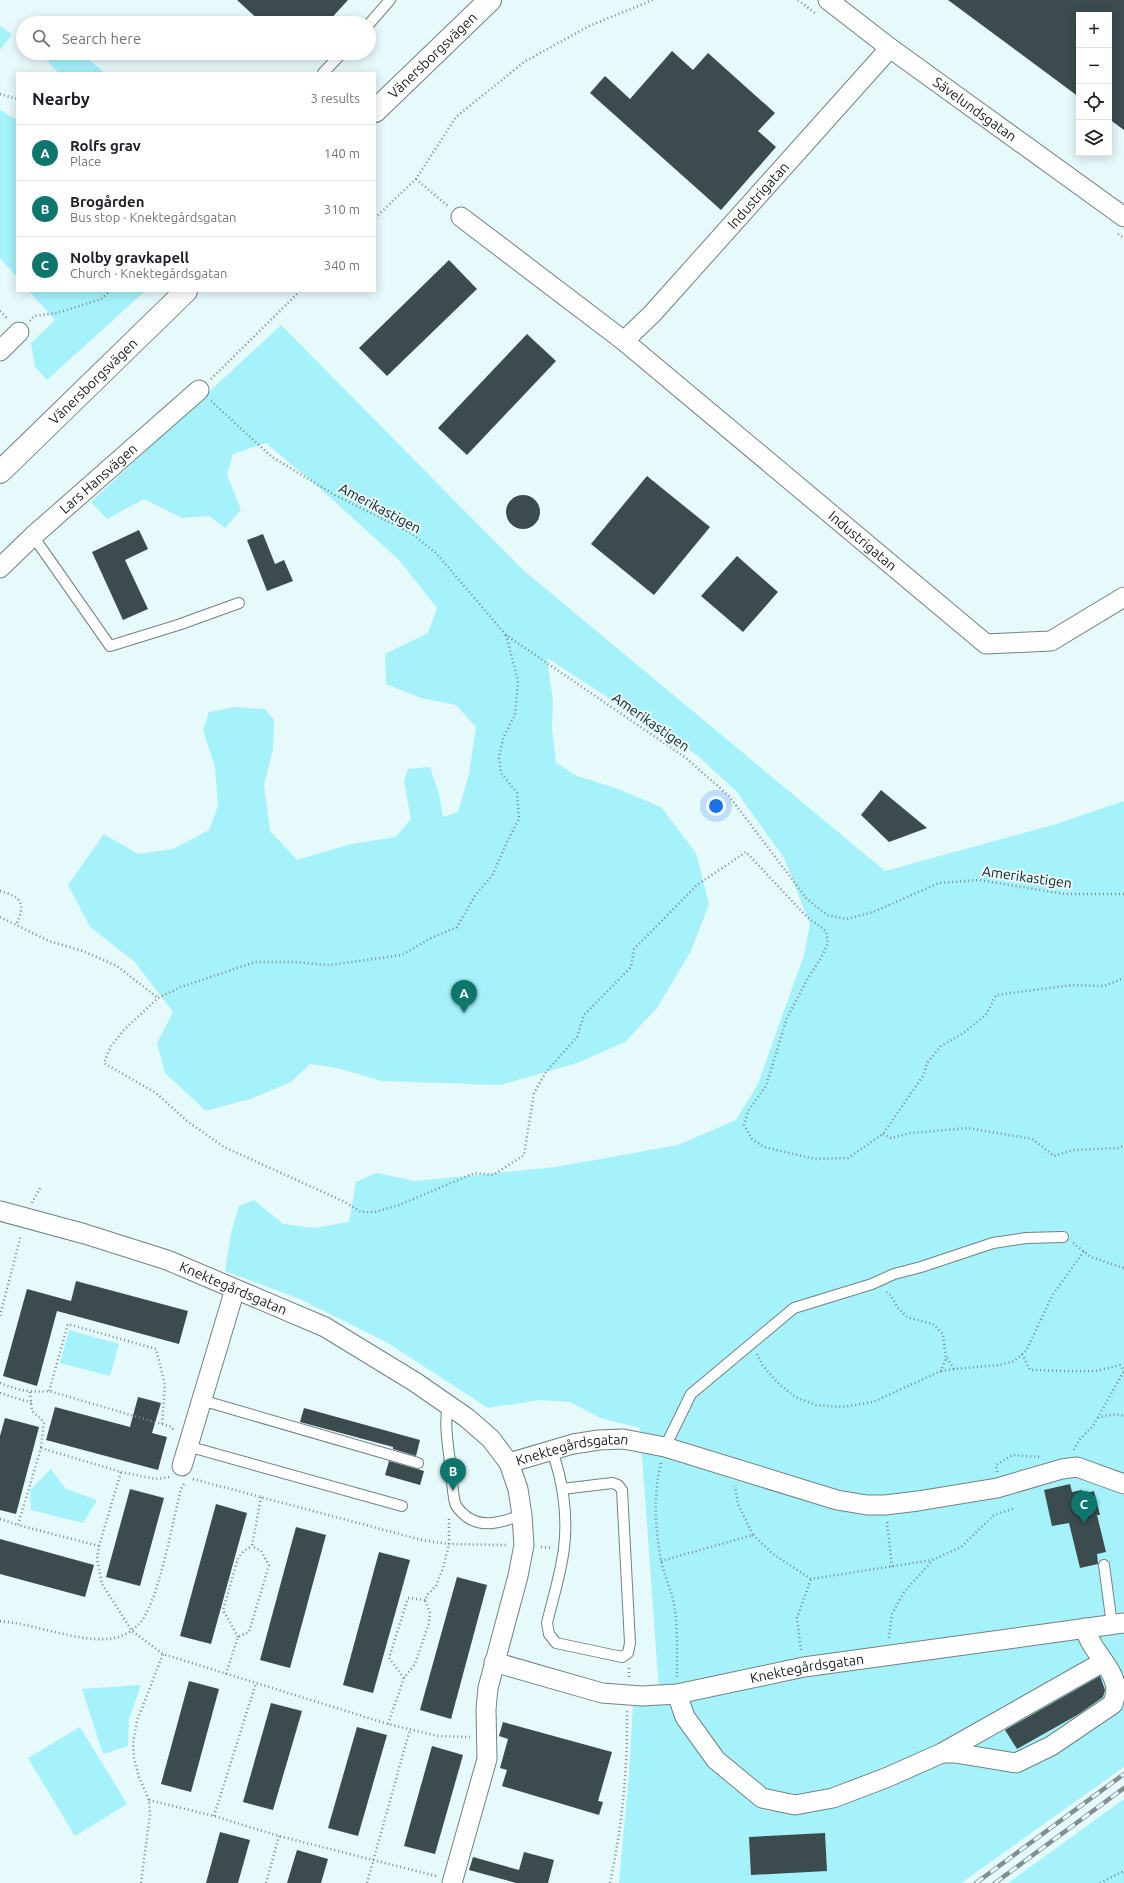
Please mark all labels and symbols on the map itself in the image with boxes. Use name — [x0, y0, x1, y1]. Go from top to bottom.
street label: Vänersborgsvägen — [385, 9, 480, 102]
street label: Sävelundsgatan — [930, 74, 1020, 145]
street label: Industrigatan — [724, 159, 792, 232]
street label: Vänersborgsvägen — [46, 335, 141, 428]
street label: Lars Hansvägen — [56, 440, 140, 517]
street label: Amerikastigen — [336, 480, 424, 536]
street label: Industrigatan — [825, 508, 900, 574]
street label: Amerikastigen — [609, 689, 693, 755]
your location — [706, 796, 726, 816]
street label: Amerikastigen — [981, 863, 1073, 891]
pin: A — [451, 980, 477, 1013]
street label: Knektegårdsgatan — [177, 1258, 289, 1318]
street label: Knektegårdsgatan — [514, 1431, 630, 1469]
pin: B — [440, 1458, 466, 1491]
pin: C — [1071, 1491, 1097, 1524]
street label: Knektegårdsgatan — [748, 1651, 865, 1686]

